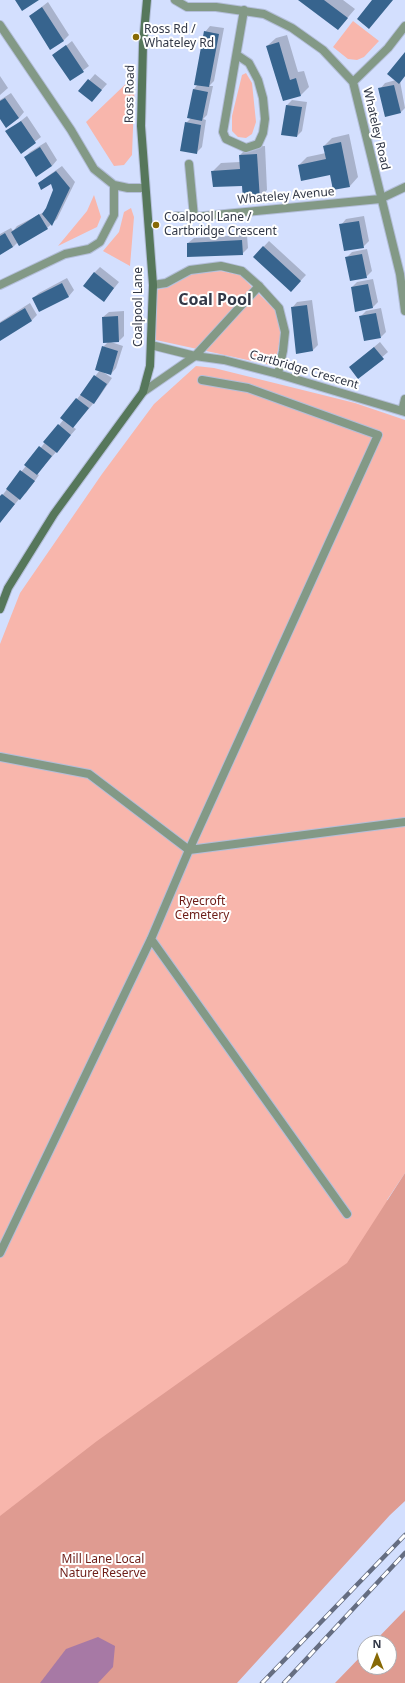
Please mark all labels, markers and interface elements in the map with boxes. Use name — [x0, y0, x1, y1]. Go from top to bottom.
place label: Ross Rd / Whateley Rd — [144, 23, 214, 51]
marker: Ross Rd / Whateley Rd — [131, 32, 141, 42]
street label: Ross Road — [122, 65, 138, 123]
street label: Whateley Road — [360, 86, 392, 172]
street label: Whateley Avenue — [237, 185, 335, 207]
place label: Coalpool Lane / Cartbridge Crescent — [164, 211, 277, 239]
marker: Coalpool Lane / Cartbridge Crescent — [151, 220, 161, 230]
street label: Coalpool Lane — [132, 267, 146, 347]
district label: Coal Pool — [178, 290, 252, 310]
street label: Cartbridge Crescent — [248, 348, 360, 392]
park label: Ryecroft Cemetery — [175, 895, 229, 923]
park label: Mill Lane Local Nature Reserve — [60, 1553, 146, 1581]
north arrow — [357, 1635, 397, 1675]
text: N — [373, 1636, 381, 1651]

